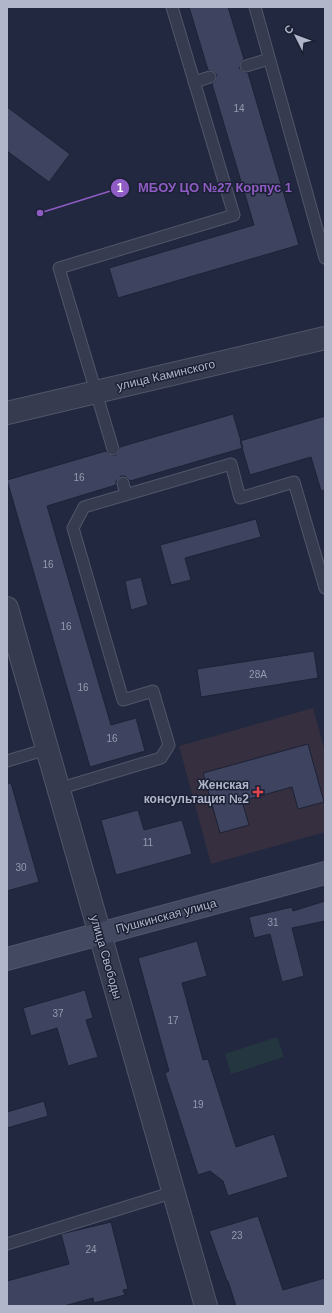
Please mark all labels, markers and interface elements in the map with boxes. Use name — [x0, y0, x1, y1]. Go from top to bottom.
north arrow — [276, 16, 316, 56]
text: С — [281, 22, 296, 36]
house number: 14 — [233, 103, 245, 114]
callout: МБОУ ЦО №27 Корпус 1 — [110, 175, 300, 200]
text: МБОУ ЦО №27 Корпус 1 — [138, 180, 292, 195]
text: 1 — [117, 181, 124, 195]
street label: улица Каминского — [116, 357, 217, 393]
house number: 16 — [73, 472, 85, 483]
house number: 16 — [42, 559, 54, 570]
house number: 16 — [60, 621, 72, 632]
house number: 28А — [249, 669, 267, 680]
house number: 16 — [77, 682, 89, 693]
house number: 16 — [106, 733, 118, 744]
place label: Женская консультация №2 — [144, 778, 249, 806]
marker: Женская консультация №2 — [252, 786, 264, 798]
house number: 11 — [143, 837, 154, 848]
house number: 30 — [15, 862, 27, 873]
street label: Пушкинская улица — [114, 896, 218, 936]
street label: улица Свободы — [87, 913, 125, 1001]
house number: 31 — [267, 917, 279, 928]
house number: 37 — [52, 1008, 64, 1019]
house number: 17 — [167, 1015, 179, 1026]
house number: 19 — [192, 1099, 204, 1110]
house number: 23 — [231, 1230, 243, 1241]
house number: 24 — [85, 1244, 97, 1255]

